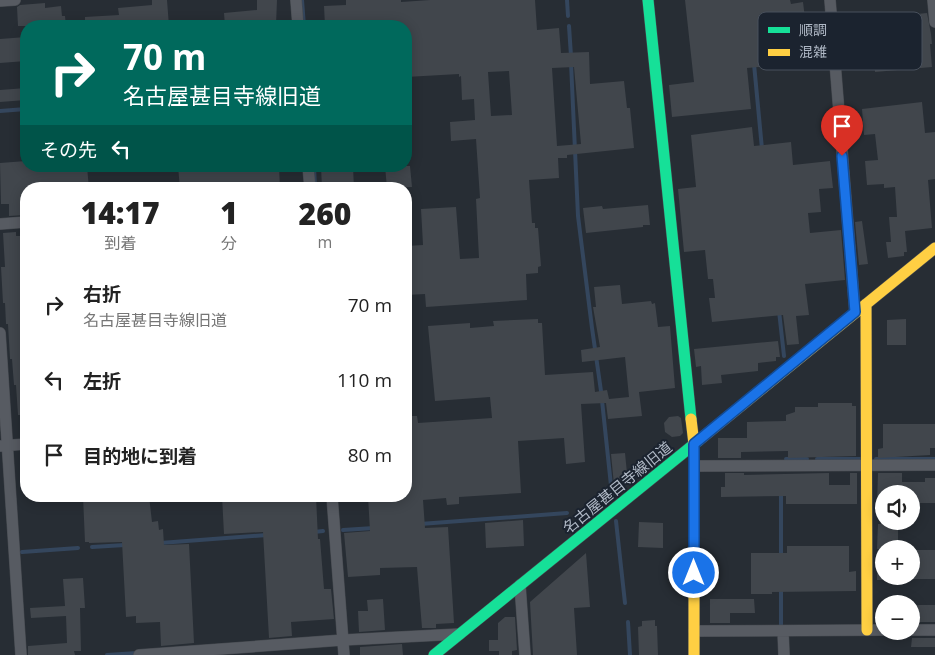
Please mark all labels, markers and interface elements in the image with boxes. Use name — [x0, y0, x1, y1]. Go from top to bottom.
legend — [758, 12, 922, 70]
text: 順調 — [799, 20, 827, 39]
text: 70 m — [123, 33, 206, 80]
icon: right — [40, 40, 105, 105]
text: 混雑 — [799, 42, 827, 61]
text: 名古屋甚目寺線旧道 — [123, 80, 321, 110]
pin — [821, 105, 863, 156]
icon: arrive — [828, 112, 856, 140]
icon: left — [107, 135, 135, 163]
text: その先 — [40, 137, 97, 163]
text: 14:17 — [81, 192, 160, 233]
text: 1 — [220, 192, 238, 233]
text: 260 — [299, 193, 351, 234]
text: m — [318, 231, 332, 253]
text: 到着 — [104, 232, 136, 254]
text: 分 — [221, 232, 237, 254]
text: 右折 — [83, 281, 121, 307]
icon: right — [40, 291, 68, 319]
text: 70 m — [348, 292, 392, 318]
text: 名古屋甚目寺線旧道 — [83, 309, 227, 331]
icon: left — [40, 366, 68, 394]
text: 110 m — [337, 367, 392, 393]
text: 左折 — [83, 368, 121, 394]
street label: 名古屋甚目寺線旧道 — [558, 437, 676, 537]
icon: arrive — [40, 441, 68, 469]
text: 80 m — [348, 442, 392, 468]
text: 目的地に到着 — [83, 443, 197, 469]
map controls — [875, 485, 920, 640]
button: sound — [875, 485, 920, 530]
button: + — [875, 540, 920, 585]
position arrow — [667, 546, 719, 598]
button: − — [875, 595, 920, 640]

